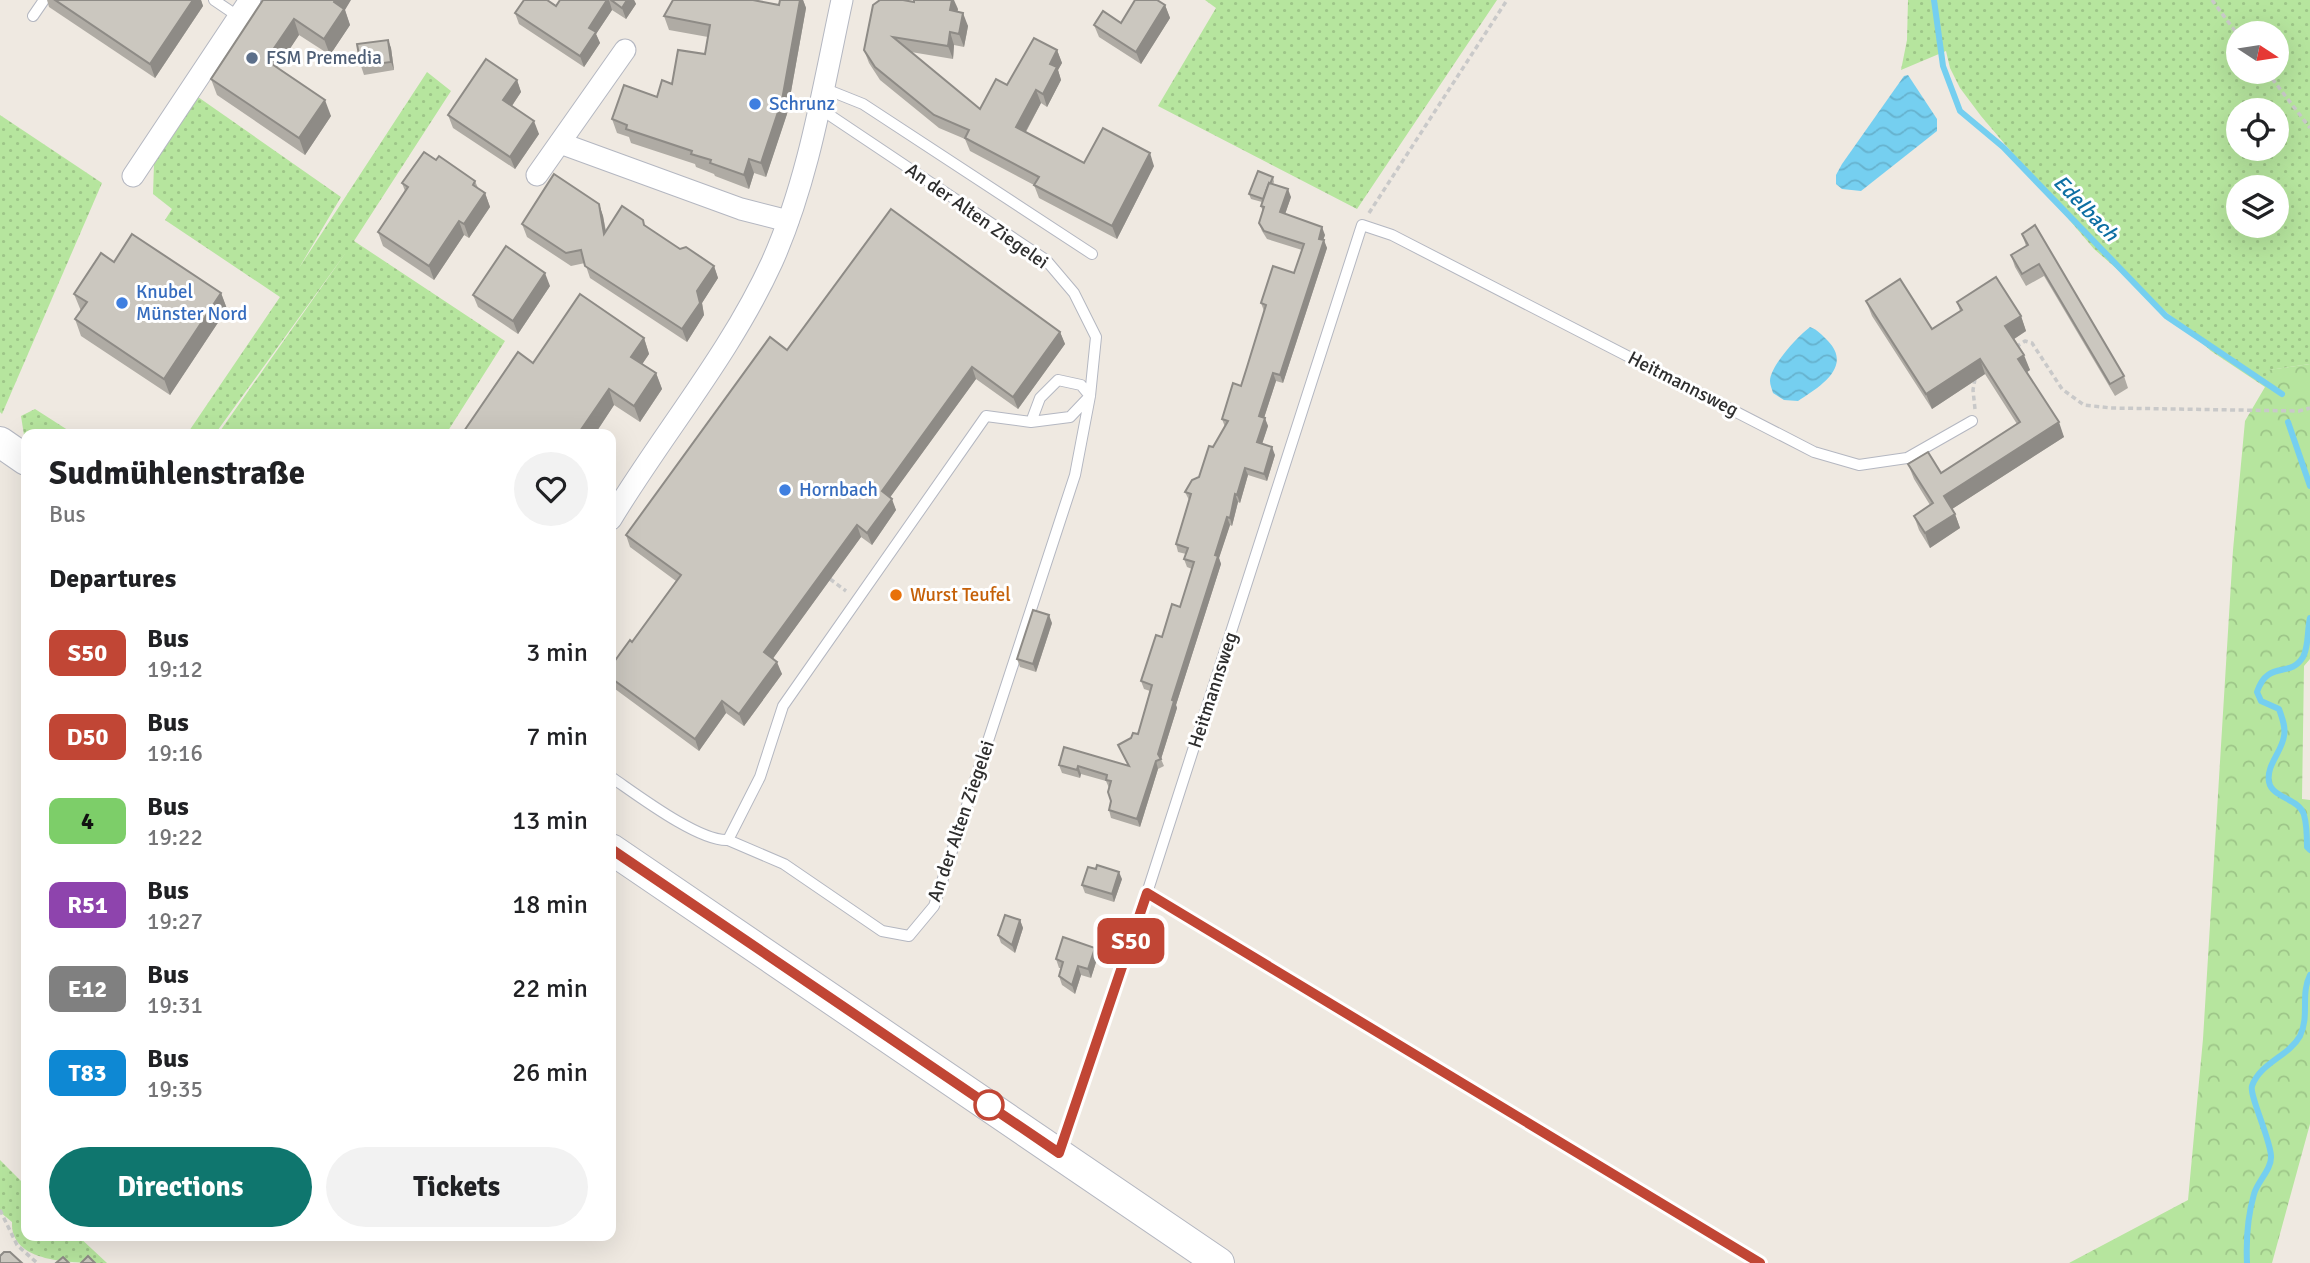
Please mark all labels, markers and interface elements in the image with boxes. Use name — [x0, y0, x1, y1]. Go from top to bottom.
north arrow — [2226, 21, 2289, 84]
map controls — [2226, 21, 2289, 238]
place label: FSM Premedia — [266, 46, 382, 70]
marker: FSM Premedia — [244, 50, 260, 66]
place label: Schrunz — [769, 92, 835, 116]
marker: Schrunz — [747, 96, 763, 112]
button: locate — [2226, 98, 2289, 161]
street label: An der Alten Ziegelei — [901, 158, 1053, 274]
water label: Edelbach — [2048, 169, 2124, 247]
button: layers — [2226, 175, 2289, 238]
place label: Knubel Münster Nord — [136, 280, 247, 326]
marker: Knubel Münster Nord — [114, 295, 130, 311]
street label: Heitmannsweg — [1624, 346, 1742, 422]
button: heart — [514, 452, 588, 526]
text: Sudmühlenstraße — [49, 453, 305, 494]
place label: Hornbach — [799, 478, 878, 502]
marker: Hornbach — [777, 482, 793, 498]
text: Bus — [49, 500, 86, 529]
text: Departures — [49, 563, 176, 595]
place label: Wurst Teufel — [910, 583, 1011, 607]
marker: Wurst Teufel — [888, 587, 904, 603]
text: Bus — [147, 623, 189, 655]
street label: Heitmannsweg — [1183, 629, 1243, 751]
text: 3 min — [526, 637, 588, 669]
text: S50 — [68, 638, 107, 668]
text: 19:12 — [147, 655, 203, 684]
text: Bus — [147, 707, 189, 739]
text: 7 min — [526, 721, 588, 753]
text: D50 — [67, 722, 108, 752]
street label: An der Alten Ziegelei — [922, 737, 1000, 905]
text: 19:16 — [147, 739, 203, 768]
text: Bus — [147, 791, 189, 823]
text: 13 min — [512, 805, 588, 837]
text: 4 — [81, 806, 94, 836]
text: 19:22 — [147, 823, 203, 852]
text: Bus — [147, 875, 189, 907]
text: 18 min — [512, 889, 588, 921]
text: R51 — [67, 890, 108, 920]
text: 19:27 — [147, 907, 203, 936]
line badge: S50 — [1091, 918, 1171, 964]
text: S50 — [1111, 926, 1151, 956]
text: Bus — [147, 959, 189, 991]
text: 22 min — [512, 973, 588, 1005]
text: E12 — [68, 974, 107, 1004]
text: 19:31 — [147, 991, 203, 1020]
text: Bus — [147, 1043, 189, 1075]
text: 26 min — [512, 1057, 588, 1089]
text: T83 — [68, 1058, 107, 1088]
text: 19:35 — [147, 1075, 203, 1104]
unlabelled marker — [974, 1090, 1004, 1120]
button: Directions — [49, 1147, 312, 1227]
button: Tickets — [326, 1147, 588, 1227]

